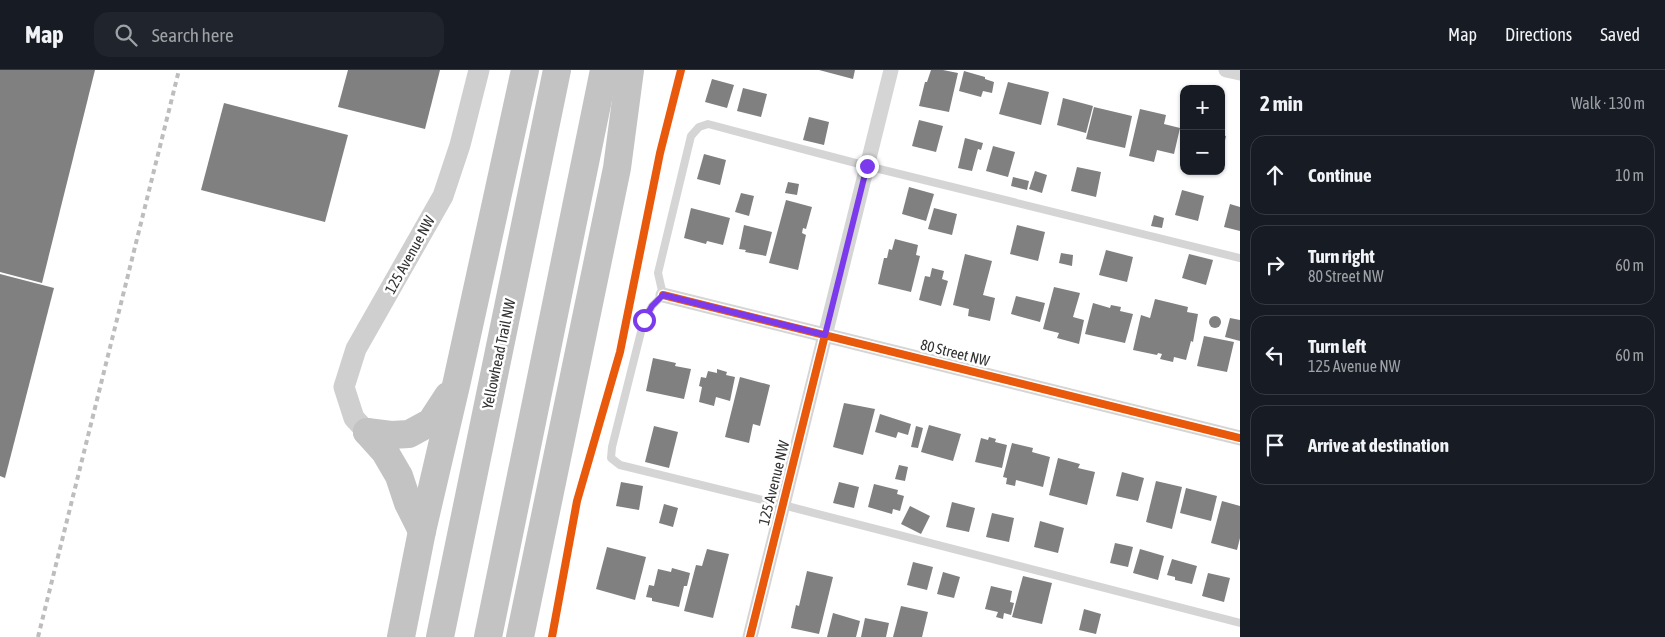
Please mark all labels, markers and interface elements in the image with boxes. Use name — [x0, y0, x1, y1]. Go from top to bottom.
search box — [94, 12, 444, 57]
text: Map — [25, 21, 64, 48]
icon: search — [112, 21, 140, 49]
text: Search here — [152, 24, 234, 46]
text: Map — [1448, 24, 1477, 45]
text: Directions — [1505, 24, 1572, 45]
text: Saved — [1600, 24, 1640, 45]
map controls — [1180, 85, 1225, 175]
button: + — [1180, 85, 1225, 130]
text: 2 min — [1260, 91, 1303, 115]
text: Walk · 130 m — [1571, 94, 1645, 112]
button: − — [1180, 130, 1225, 175]
route end — [856, 155, 879, 178]
icon: ahead — [1261, 161, 1289, 189]
text: Continue — [1308, 164, 1372, 186]
text: 10 m — [1615, 166, 1644, 184]
street label: 125 Avenue NW — [381, 213, 438, 297]
text: Turn right — [1308, 245, 1375, 267]
icon: right — [1261, 251, 1289, 279]
text: 60 m — [1615, 256, 1644, 274]
text: 80 Street NW — [1308, 267, 1384, 285]
street label: Yellowhead Trail NW — [479, 297, 519, 411]
route start — [633, 309, 656, 332]
text: Turn left — [1308, 335, 1366, 357]
street label: 80 Street NW — [919, 336, 992, 369]
icon: left — [1261, 341, 1289, 369]
text: 60 m — [1615, 346, 1644, 364]
text: 125 Avenue NW — [1308, 357, 1400, 375]
icon: arrive — [1261, 431, 1289, 459]
text: Arrive at destination — [1308, 434, 1449, 456]
street label: 125 Avenue NW — [755, 439, 792, 527]

